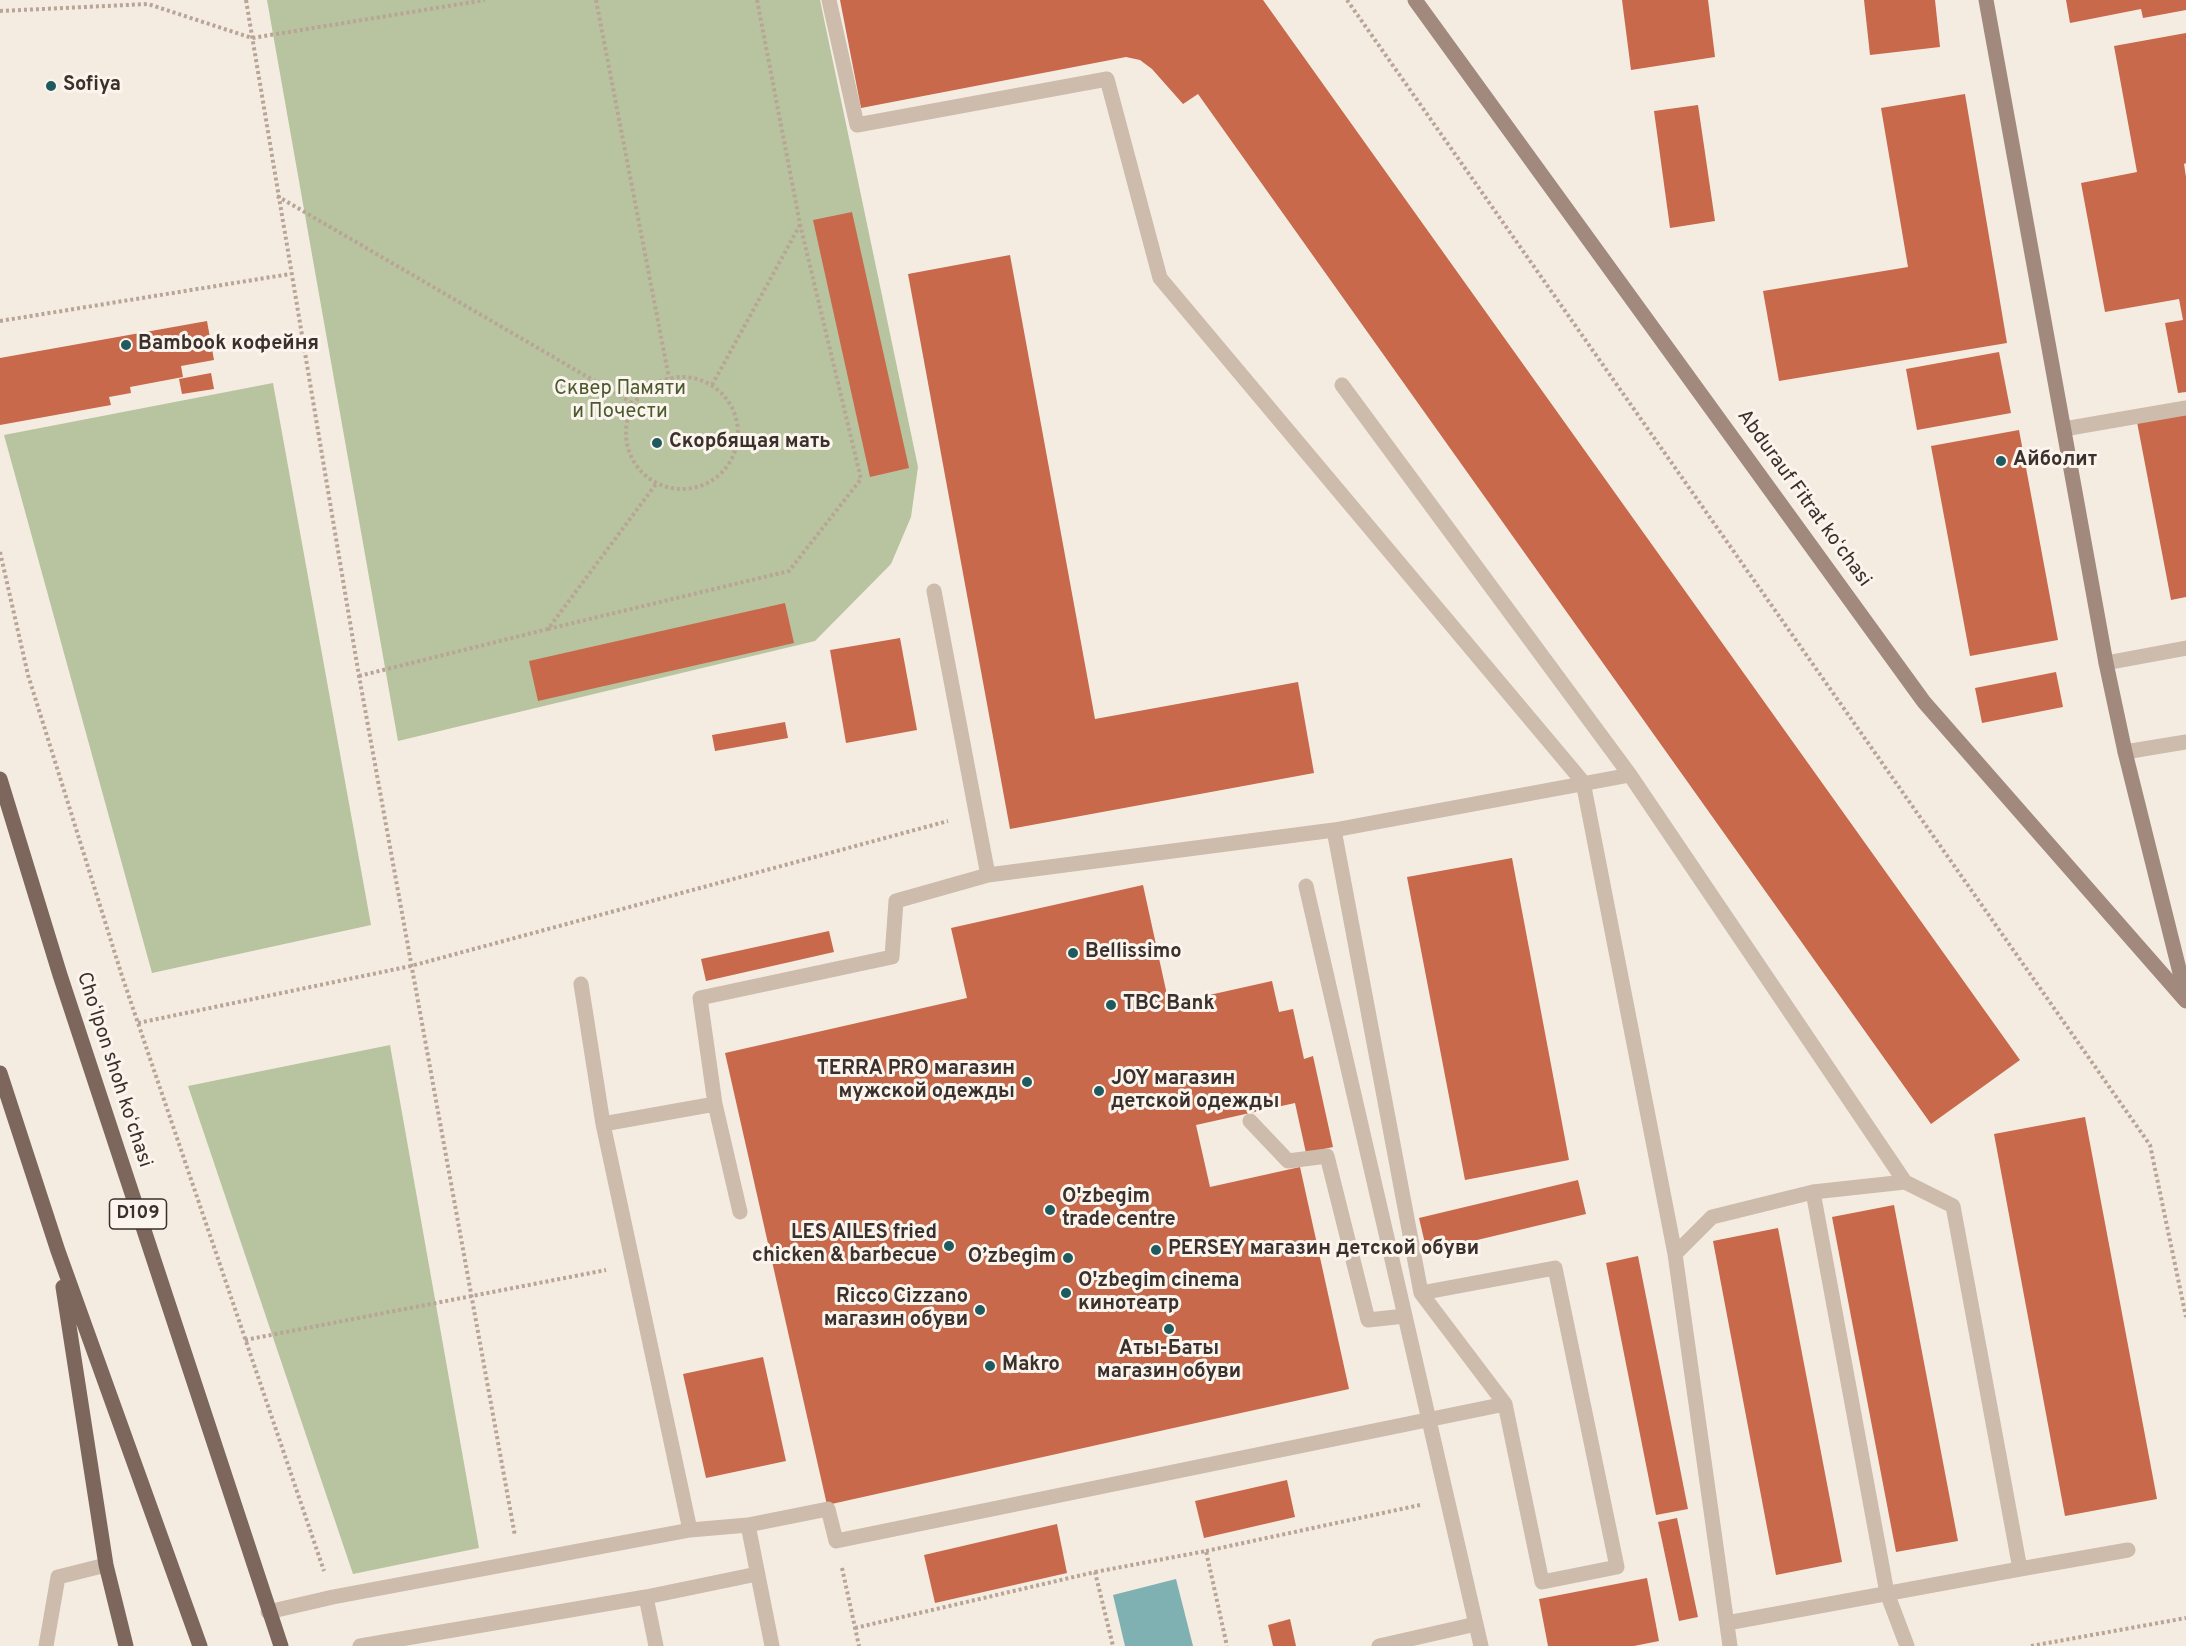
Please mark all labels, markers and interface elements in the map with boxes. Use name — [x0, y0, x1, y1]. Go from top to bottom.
place label: Sofiya — [63, 74, 121, 98]
marker: Sofiya — [44, 79, 58, 93]
place label: Bambook кофейня — [138, 333, 319, 357]
marker: Bambook кофейня — [119, 338, 133, 352]
park label: Сквер Памяти и Почести — [554, 378, 686, 425]
street label: Abdurauf Fitrat koʻchasi — [1731, 406, 1875, 592]
place label: Скорбящая мать — [669, 431, 831, 455]
marker: Скорбящая мать — [650, 436, 664, 450]
place label: Айболит — [2013, 449, 2097, 473]
marker: Айболит — [1994, 454, 2008, 468]
place label: Bellissimo — [1085, 941, 1182, 965]
marker: Bellissimo — [1066, 946, 1080, 960]
street label: Choʻlpon shoh koʻchasi — [70, 969, 156, 1171]
place label: TBC Bank — [1123, 993, 1215, 1017]
marker: TBC Bank — [1104, 998, 1118, 1012]
place label: TERRA PRO магазин мужской одежды — [817, 1058, 1015, 1105]
place label: JOY магазин детской одежды — [1111, 1068, 1279, 1115]
marker: TERRA PRO магазин мужской одежды — [1020, 1075, 1034, 1089]
marker: JOY магазин детской одежды — [1092, 1084, 1106, 1098]
place label: O'zbegim trade centre — [1062, 1186, 1176, 1233]
road number: D109 — [110, 1199, 166, 1229]
marker: O'zbegim trade centre — [1043, 1203, 1057, 1217]
place label: LES AILES fried chicken & barbecue — [752, 1222, 937, 1269]
place label: PERSEY магазин детской обуви — [1168, 1238, 1479, 1262]
marker: LES AILES fried chicken & barbecue — [942, 1239, 956, 1253]
marker: PERSEY магазин детской обуви — [1149, 1243, 1163, 1257]
place label: O’zbegim — [968, 1246, 1056, 1270]
marker: O’zbegim — [1061, 1251, 1075, 1265]
place label: O'zbegim cinema кинотеатр — [1078, 1270, 1239, 1317]
place label: Ricco Cizzano магазин обуви — [824, 1286, 968, 1333]
marker: O'zbegim cinema кинотеатр — [1059, 1286, 1073, 1300]
marker: Ricco Cizzano магазин обуви — [973, 1303, 987, 1317]
marker: Аты-Баты магазин обуви — [1162, 1322, 1176, 1336]
place label: Аты-Баты магазин обуви — [1097, 1338, 1241, 1385]
place label: Makro — [1002, 1354, 1060, 1378]
marker: Makro — [983, 1359, 997, 1373]

